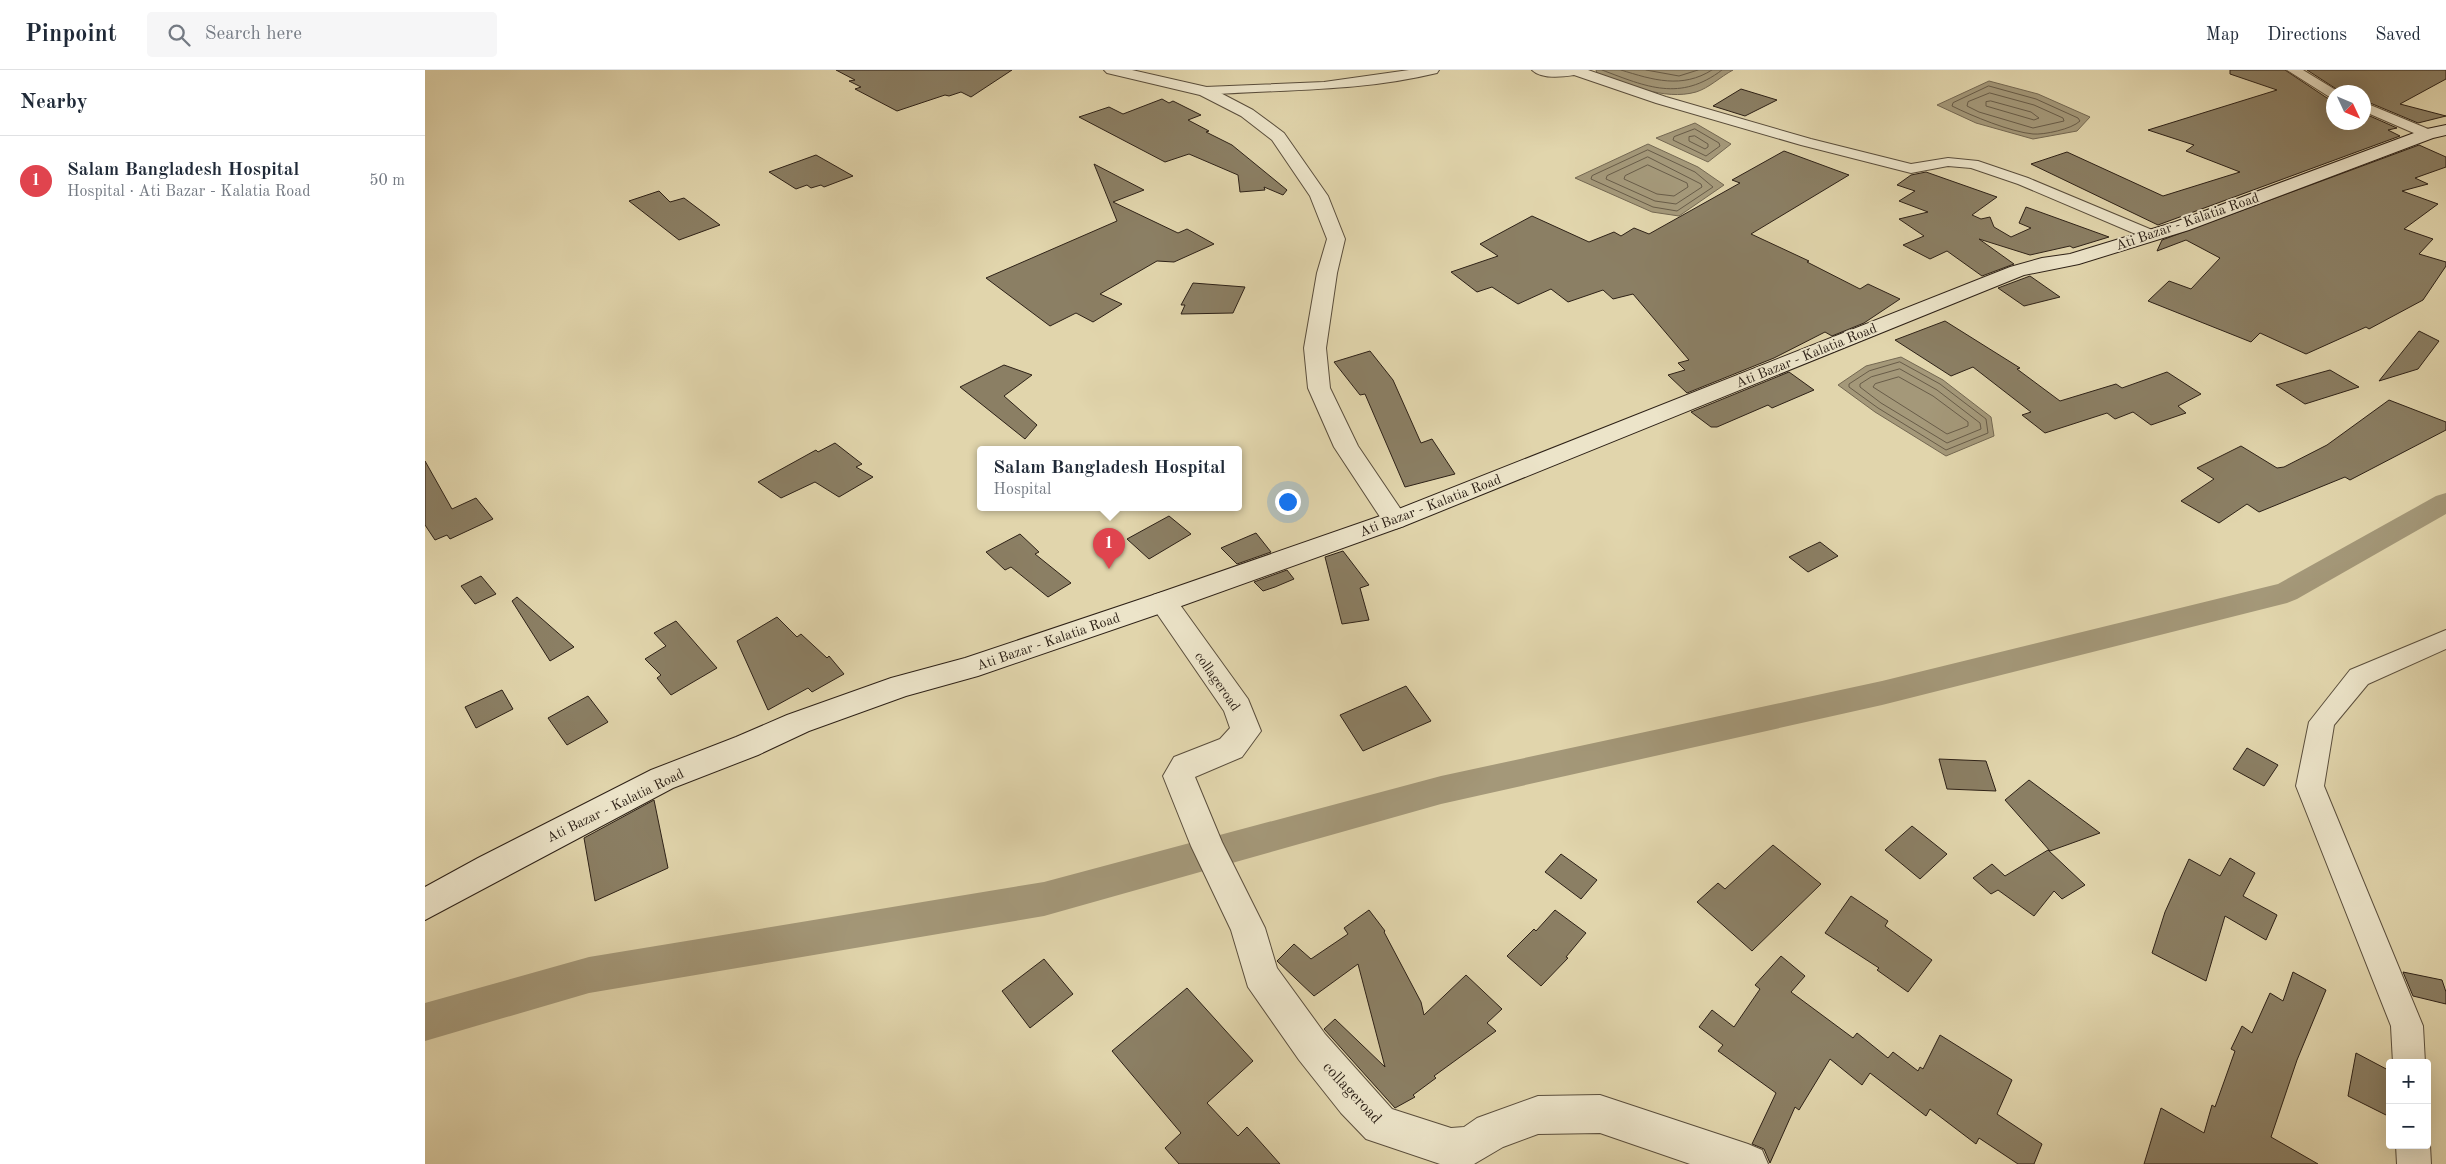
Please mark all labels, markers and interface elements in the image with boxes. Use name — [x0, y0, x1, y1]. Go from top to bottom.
search box — [147, 12, 497, 57]
icon: search — [165, 21, 193, 49]
text: Pinpoint — [25, 23, 117, 47]
text: Search here — [205, 25, 302, 44]
text: Map — [2206, 26, 2239, 44]
text: Directions — [2267, 26, 2347, 44]
text: Saved — [2375, 26, 2421, 44]
north arrow — [2326, 85, 2371, 130]
text: Nearby — [20, 92, 88, 113]
text: Salam Bangladesh Hospital — [67, 161, 299, 180]
text: 1 — [31, 173, 41, 189]
text: 50 m — [369, 173, 405, 189]
text: Hospital · Ati Bazar - Kalatia Road — [67, 184, 311, 200]
street label: Ati Bazar - Kalatia Road — [2114, 191, 2261, 253]
street label: Ati Bazar - Kalatia Road — [1734, 321, 1879, 391]
popup — [977, 446, 1242, 511]
text: Salam Bangladesh Hospital — [993, 459, 1226, 478]
street label: Ati Bazar - Kalatia Road — [1358, 472, 1503, 539]
text: Hospital — [993, 482, 1051, 498]
your location — [1275, 489, 1301, 515]
pin: 1 — [1093, 528, 1125, 569]
street label: Ati Bazar - Kalatia Road — [975, 611, 1122, 673]
street label: collageroad — [1192, 650, 1243, 714]
street label: Ati Bazar - Kalatia Road — [545, 767, 686, 845]
street label: collageroad — [1319, 1059, 1384, 1127]
map controls — [2386, 1059, 2431, 1149]
button: + — [2386, 1059, 2431, 1104]
button: − — [2386, 1104, 2431, 1149]

